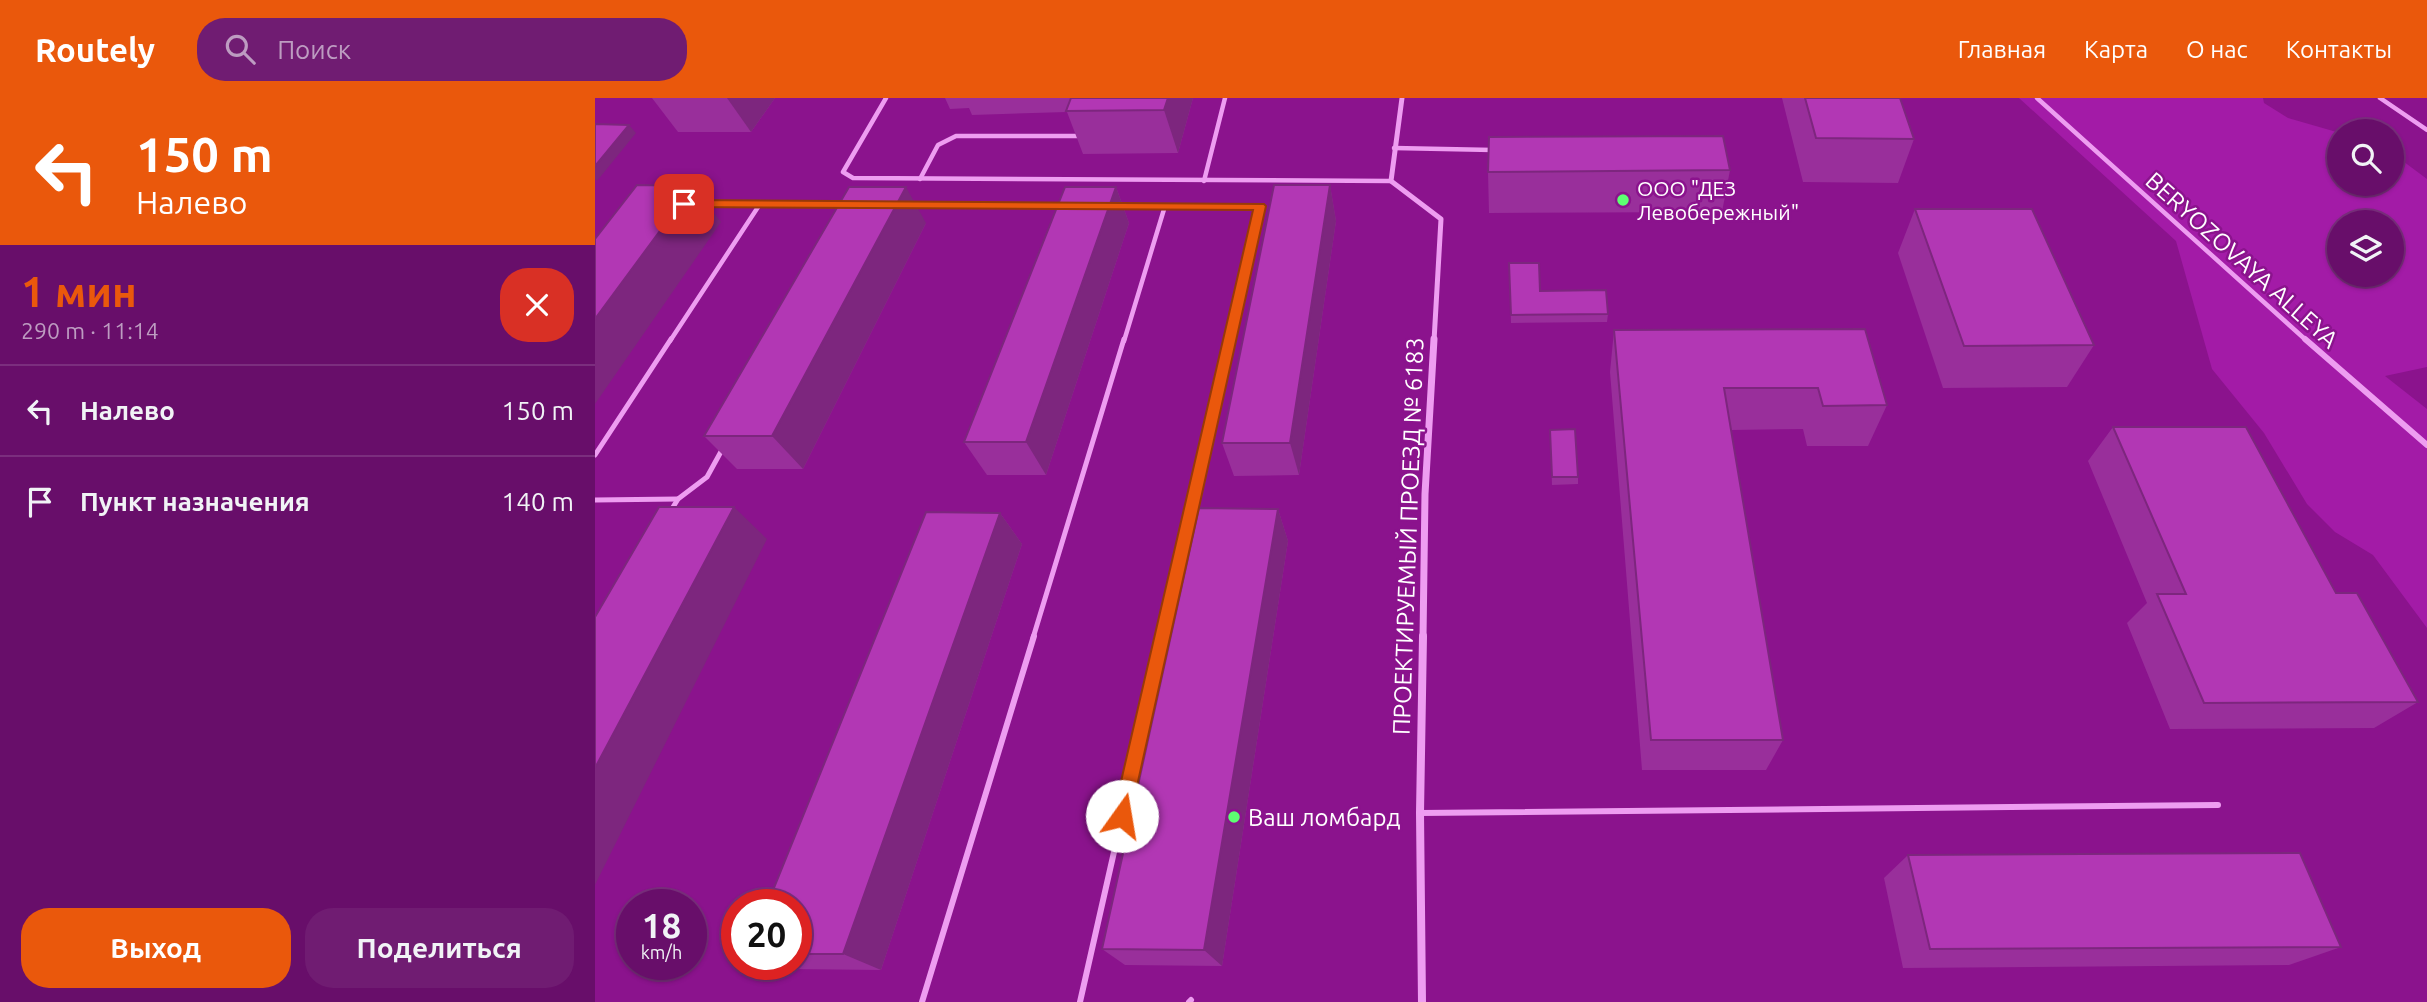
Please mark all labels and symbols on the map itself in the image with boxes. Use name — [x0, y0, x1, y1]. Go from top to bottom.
street label: BERYOZOVAYA ALLEYA — [2140, 167, 2344, 354]
pin — [654, 174, 714, 234]
place label: ООО "ДЕЗ Левобережный" — [1637, 176, 1799, 224]
marker: ООО "ДЕЗ Левобережный" — [1615, 192, 1631, 208]
street label: ПРОЕКТИРУЕМЫЙ ПРОЕЗД № 6183 — [1387, 337, 1428, 735]
position arrow — [1085, 779, 1159, 853]
place label: Ваш ломбард — [1248, 804, 1401, 831]
marker: Ваш ломбард — [1226, 809, 1242, 825]
speed limit sign: 20 — [721, 889, 812, 980]

